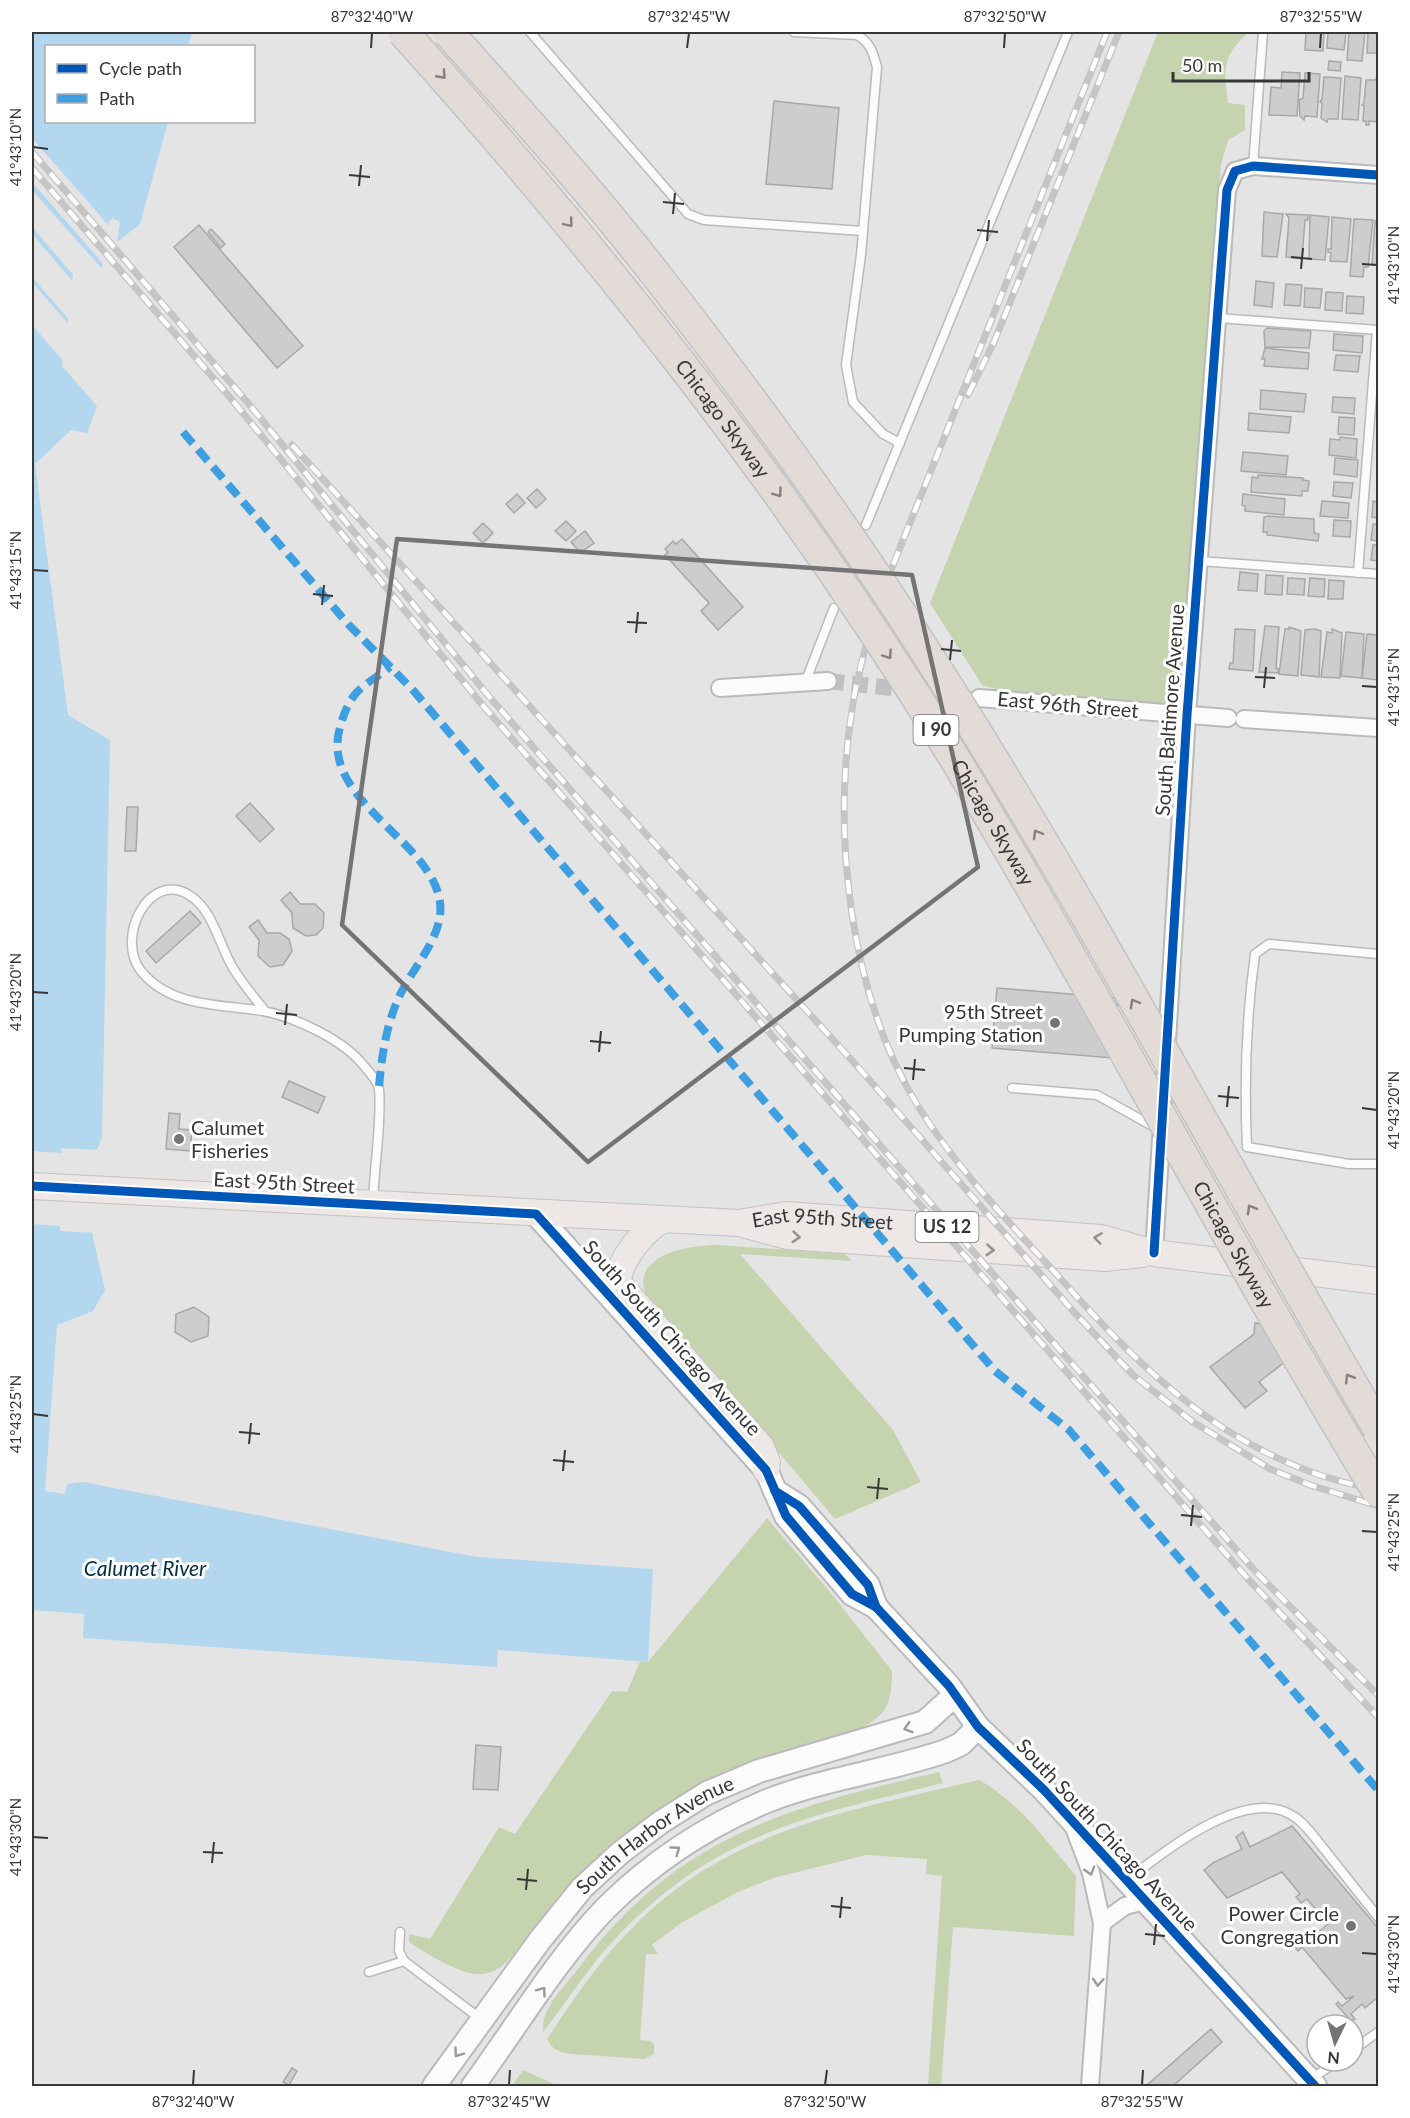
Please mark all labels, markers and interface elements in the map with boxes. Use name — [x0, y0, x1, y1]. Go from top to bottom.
text: 87°32'40"W — [331, 7, 414, 25]
text: 87°32'45"W — [648, 7, 731, 25]
text: 87°32'50"W — [964, 7, 1047, 25]
text: 87°32'55"W — [1280, 7, 1363, 25]
legend — [45, 45, 255, 123]
scale bar — [1173, 45, 1310, 83]
text: 50 m — [1182, 54, 1222, 76]
text: Cycle path — [99, 57, 182, 79]
one-way arrow — [435, 68, 446, 79]
text: Path — [99, 87, 135, 109]
text: 41°43'10"N — [6, 108, 24, 186]
one-way arrow — [562, 216, 573, 227]
text: 41°43'10"N — [1384, 226, 1402, 304]
street label: Chicago Skyway — [671, 354, 776, 483]
one-way arrow — [771, 487, 782, 498]
text: 41°43'15"N — [6, 531, 24, 609]
street label: South Baltimore Avenue — [1150, 603, 1188, 817]
text: 41°43'15"N — [1384, 648, 1402, 726]
one-way arrow — [880, 649, 892, 659]
street label: East 96th Street — [996, 686, 1140, 722]
road number: I 90 — [914, 715, 958, 745]
street label: Chicago Skyway — [947, 755, 1040, 890]
one-way arrow — [1033, 830, 1044, 840]
text: 41°43'20"N — [6, 953, 24, 1031]
place label: 95th Street Pumping Station — [899, 999, 1043, 1046]
one-way arrow — [1130, 999, 1142, 1009]
marker: 95th Street Pumping Station — [1048, 1016, 1062, 1030]
text: 41°43'20"N — [1384, 1071, 1402, 1149]
place label: Calumet Fisheries — [191, 1115, 269, 1162]
marker: Calumet Fisheries — [172, 1132, 186, 1146]
street label: East 95th Street — [213, 1166, 355, 1198]
street label: Chicago Skyway — [1189, 1176, 1280, 1313]
street label: East 95th Street — [750, 1202, 894, 1234]
one-way arrow — [1247, 1205, 1259, 1215]
road number: US 12 — [916, 1212, 978, 1242]
one-way arrow — [791, 1230, 800, 1243]
one-way arrow — [1093, 1233, 1102, 1245]
street label: South South Chicago Avenue — [579, 1235, 767, 1440]
one-way arrow — [986, 1244, 995, 1257]
one-way arrow — [1344, 1374, 1356, 1384]
text: 41°43'25"N — [6, 1375, 24, 1453]
text: 41°43'25"N — [1384, 1493, 1402, 1571]
water label: Calumet River — [84, 1555, 207, 1580]
one-way arrow — [903, 1721, 914, 1733]
street label: South South Chicago Avenue — [1012, 1733, 1203, 1936]
street label: South Harbor Avenue — [570, 1770, 737, 1899]
text: 41°43'30"N — [6, 1798, 24, 1876]
one-way arrow — [669, 1847, 680, 1858]
one-way arrow — [1083, 1865, 1095, 1876]
place label: Power Circle Congregation — [1220, 1901, 1339, 1948]
text: 41°43'30"N — [1384, 1915, 1402, 1993]
marker: Power Circle Congregation — [1344, 1919, 1358, 1933]
one-way arrow — [1091, 1977, 1104, 1986]
one-way arrow — [535, 1986, 546, 1997]
north arrow — [1305, 2013, 1365, 2073]
one-way arrow — [454, 2047, 465, 2058]
text: N — [1327, 2048, 1341, 2068]
text: 87°32'40"W — [152, 2092, 235, 2110]
text: 87°32'45"W — [468, 2092, 551, 2110]
text: 87°32'50"W — [784, 2092, 867, 2110]
text: 87°32'55"W — [1101, 2092, 1184, 2110]

